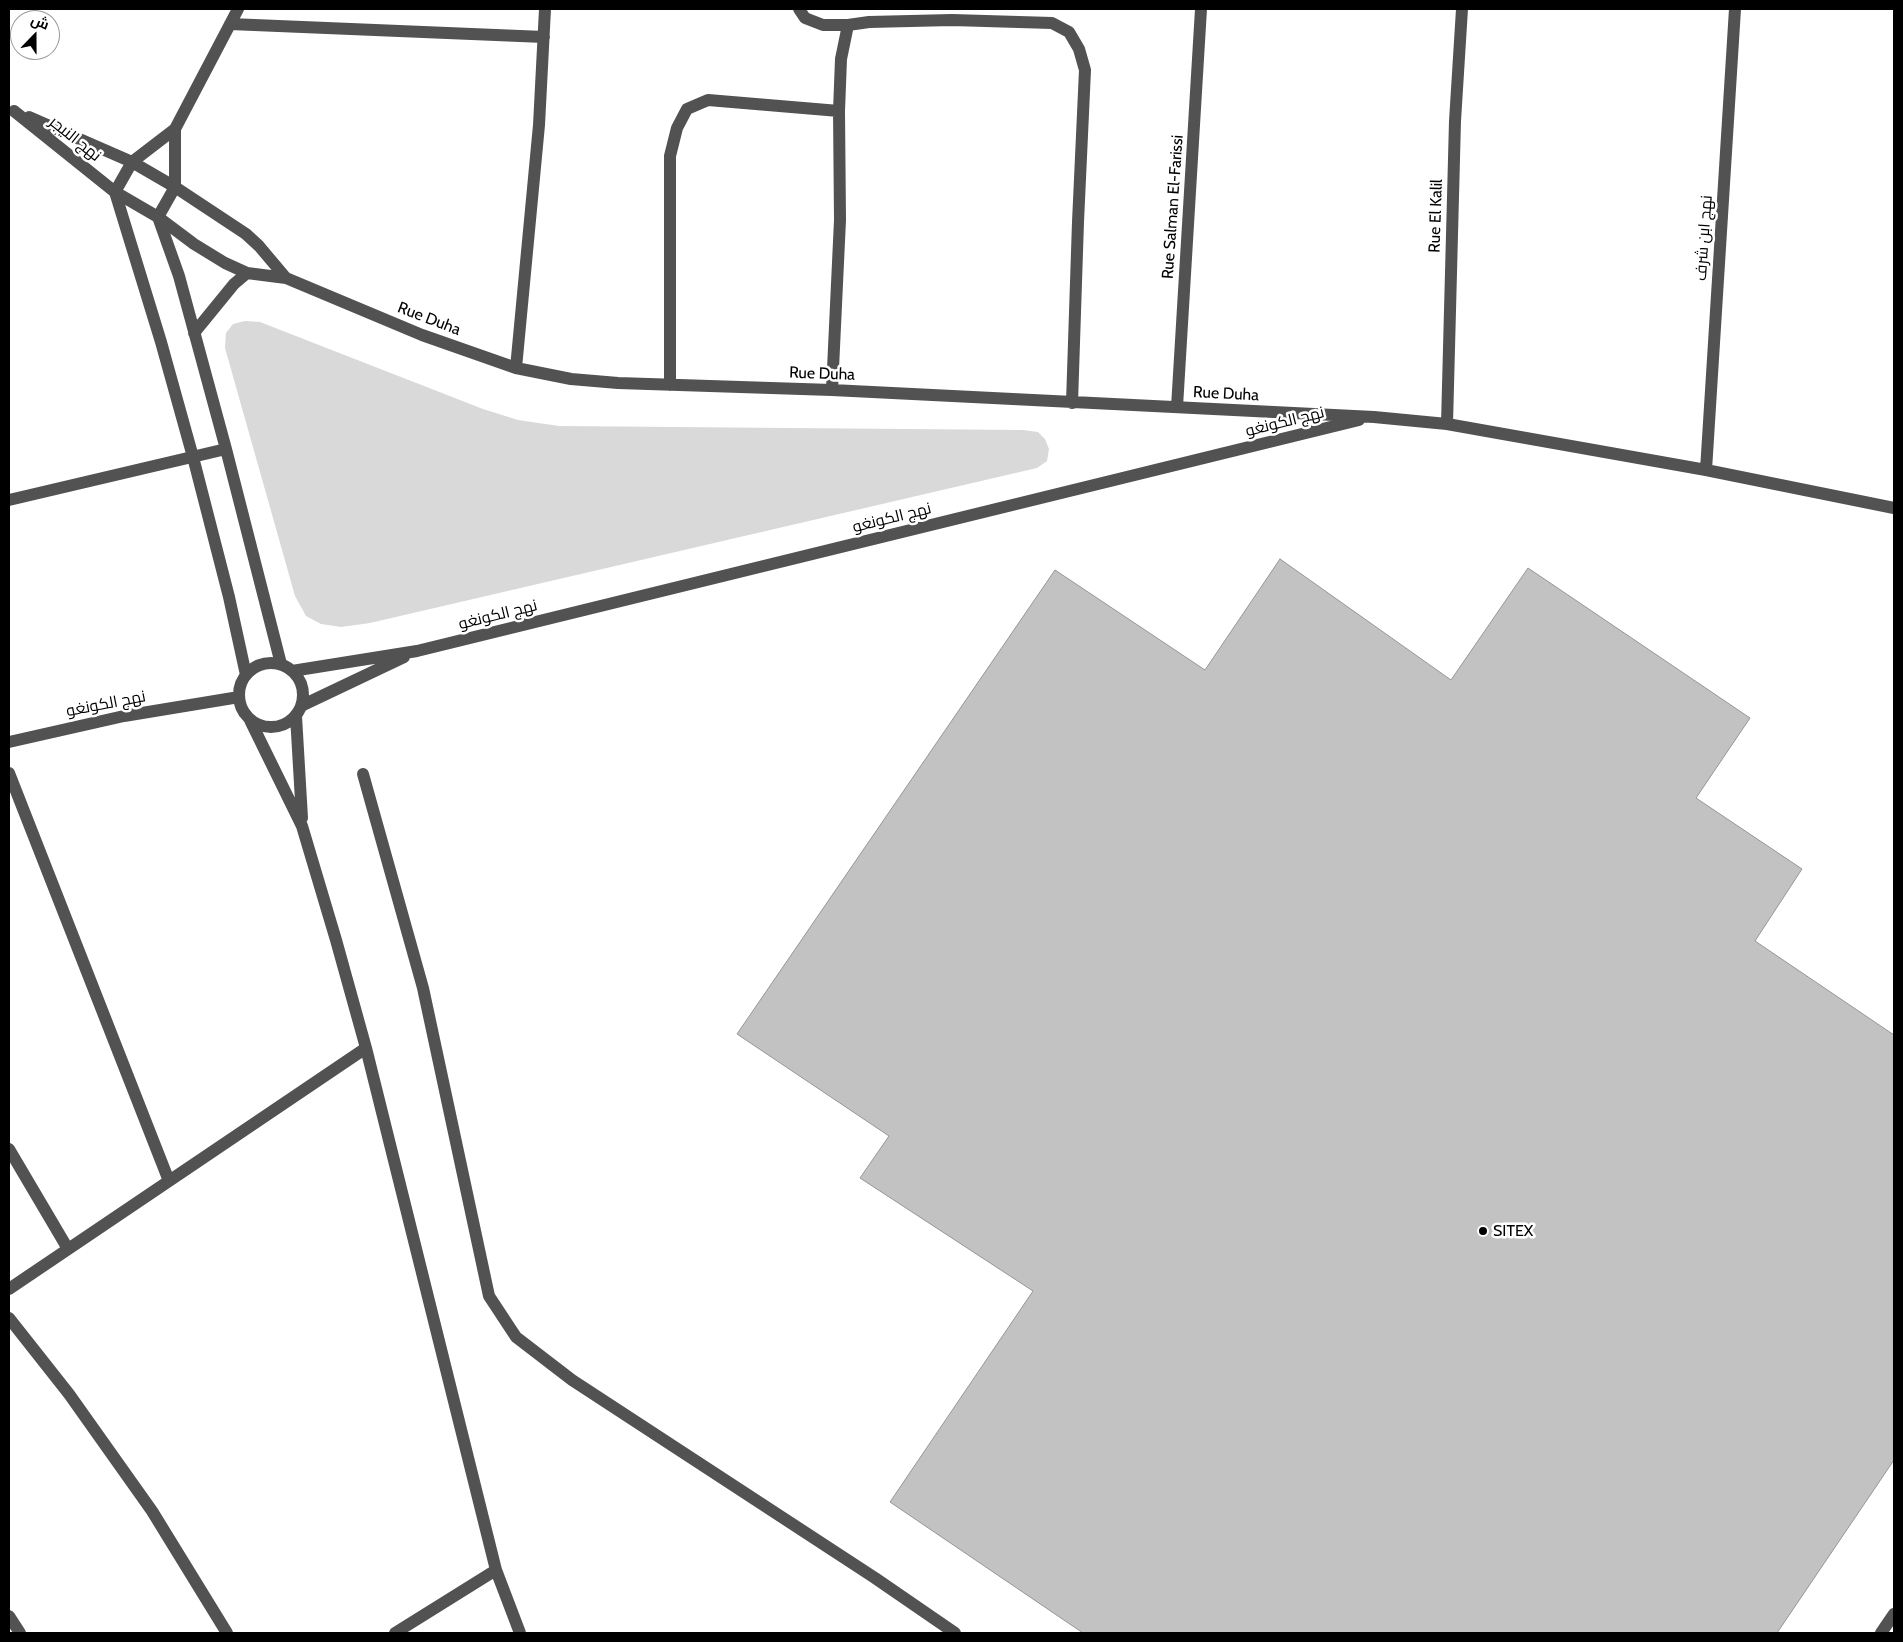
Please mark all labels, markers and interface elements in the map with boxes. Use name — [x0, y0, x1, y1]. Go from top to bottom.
north arrow — [10, 10, 60, 60]
text: ش — [29, 10, 52, 34]
street label: نهج النيجر — [45, 112, 105, 166]
street label: Rue Salman El-Farissi — [1158, 134, 1188, 280]
street label: Rue El Kalil — [1425, 179, 1447, 253]
street label: نهج ابن شرف — [1691, 194, 1717, 282]
street label: Rue Duha — [395, 298, 463, 340]
street label: Rue Duha — [789, 363, 855, 385]
street label: Rue Duha — [1193, 383, 1259, 405]
street label: نهج الكونغو — [1244, 403, 1326, 441]
street label: نهج الكونغو — [851, 499, 933, 537]
street label: نهج الكونغو — [457, 596, 539, 634]
street label: نهج الكونغو — [65, 687, 147, 721]
place label: SITEX — [1493, 1221, 1533, 1241]
marker: SITEX — [1477, 1225, 1489, 1237]

